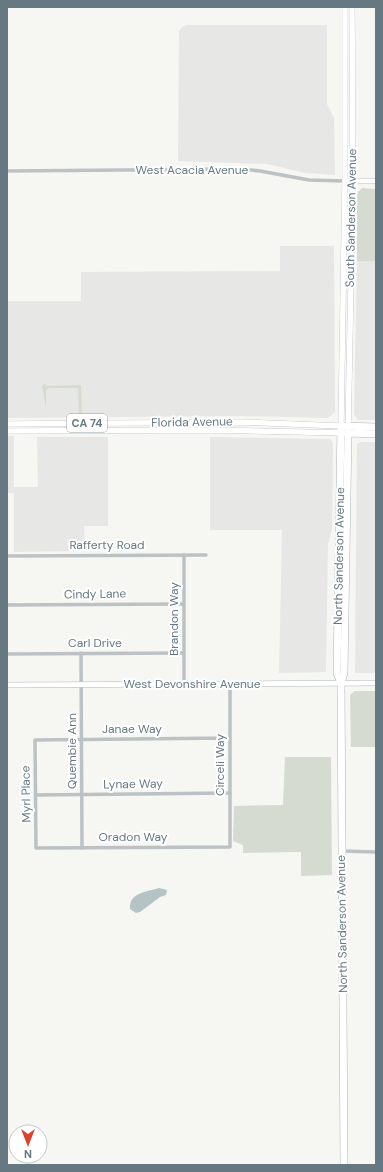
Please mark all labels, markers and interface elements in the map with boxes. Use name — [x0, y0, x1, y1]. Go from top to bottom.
street label: South Sanderson Avenue — [342, 148, 360, 288]
street label: West Acacia Avenue — [136, 162, 249, 178]
street label: Florida Avenue — [151, 413, 233, 431]
road number: CA 74 — [67, 414, 107, 432]
street label: North Sanderson Avenue — [330, 487, 348, 625]
street label: Rafferty Road — [69, 537, 145, 553]
street label: Brandon Way — [166, 582, 182, 656]
street label: Cindy Lane — [64, 585, 126, 603]
street label: Carl Drive — [68, 635, 122, 651]
street label: West Devonshire Avenue — [123, 676, 261, 692]
street label: Quembie Ann — [64, 713, 80, 789]
street label: Janae Way — [102, 721, 162, 737]
street label: Circeli Way — [212, 734, 228, 796]
street label: Myrl Place — [18, 765, 34, 823]
street label: Lynae Way — [103, 775, 163, 793]
street label: Oradon Way — [98, 829, 168, 845]
street label: North Sanderson Avenue — [333, 855, 351, 993]
north arrow — [8, 1124, 48, 1164]
text: N — [24, 1147, 32, 1161]

